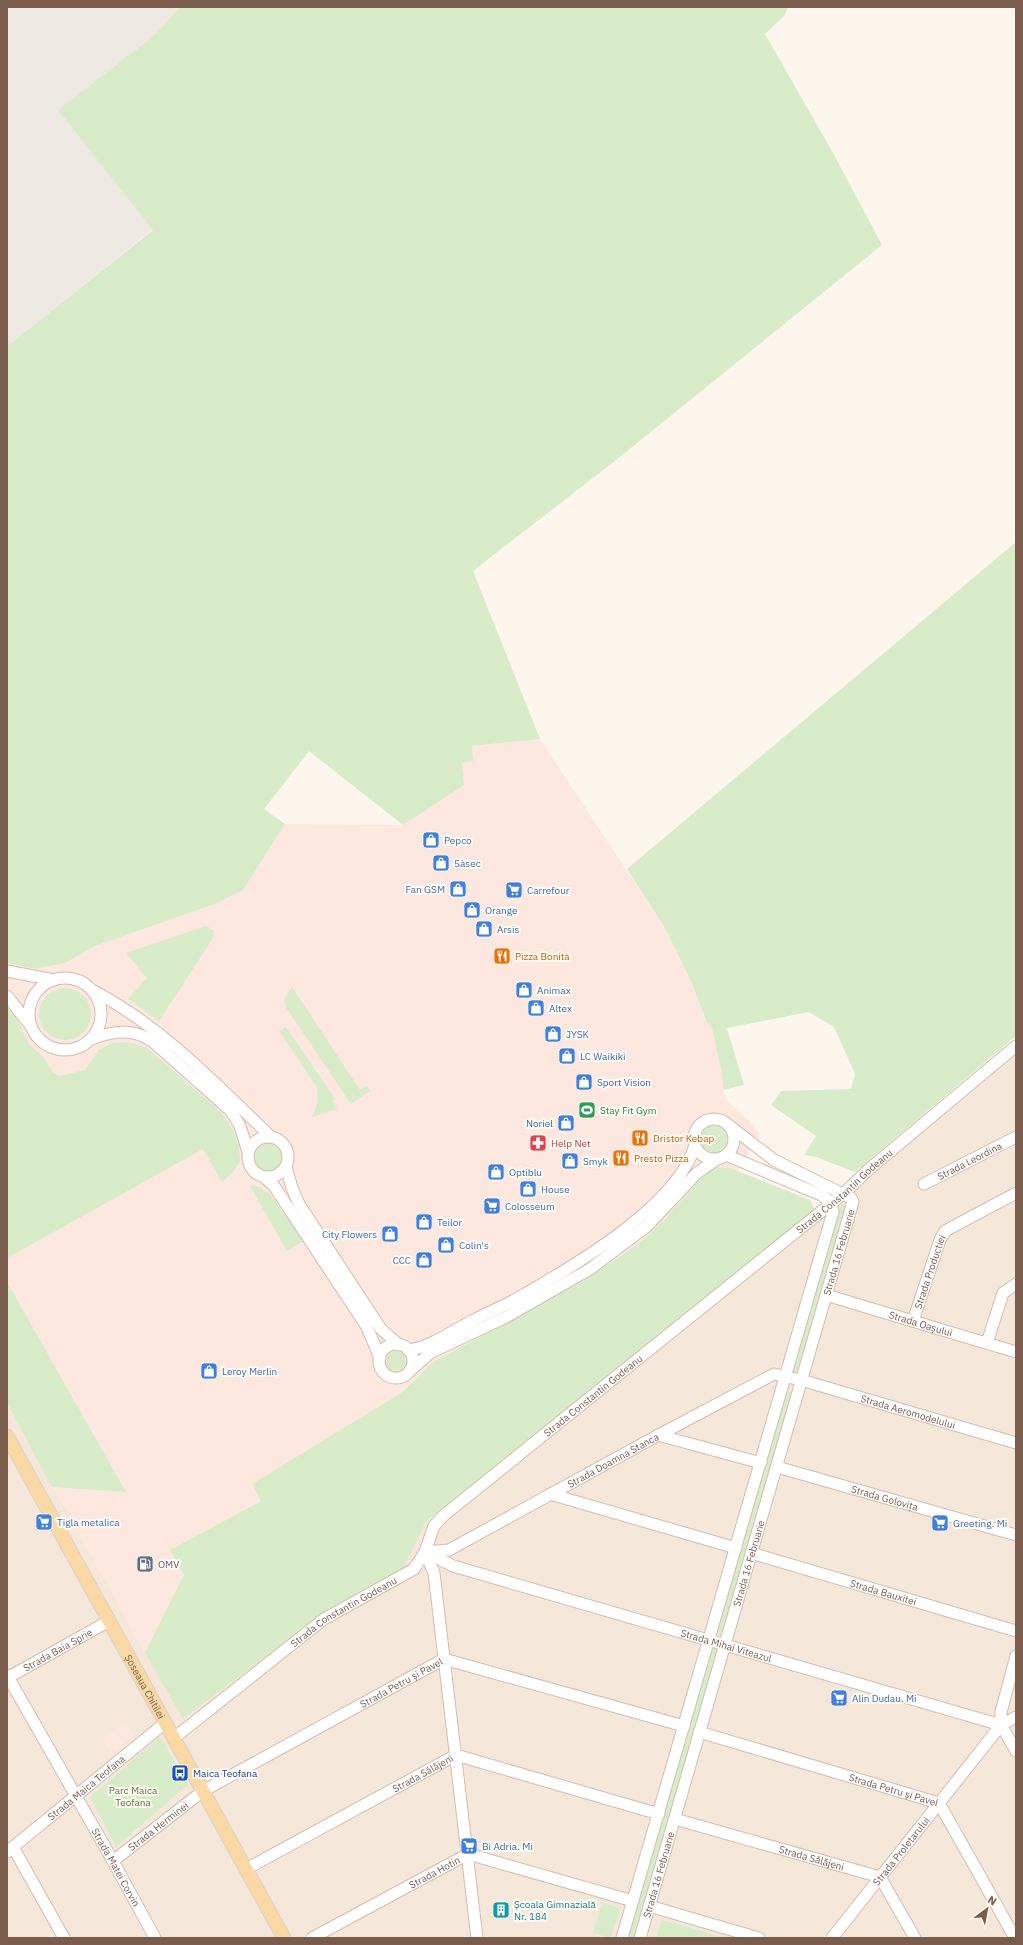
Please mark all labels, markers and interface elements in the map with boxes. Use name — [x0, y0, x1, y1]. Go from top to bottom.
shop icon: Pepco — [421, 830, 441, 850]
place label: Pepco — [444, 834, 472, 847]
shop icon: 5àsec — [431, 853, 451, 873]
place label: 5àsec — [454, 857, 481, 870]
shop icon: Fan GSM — [448, 879, 468, 899]
supermarket icon: Carrefour — [504, 880, 524, 900]
place label: Fan GSM — [406, 883, 445, 896]
place label: Carrefour — [527, 884, 570, 897]
shop icon: Orange — [462, 900, 482, 920]
place label: Orange — [485, 904, 518, 917]
shop icon: Arsis — [474, 919, 494, 939]
place label: Arsis — [497, 923, 519, 936]
restaurant icon: Pizza Bonita — [492, 946, 512, 966]
place label: Pizza Bonita — [515, 950, 570, 963]
shop icon: Animax — [514, 980, 534, 1000]
place label: Animax — [537, 984, 571, 997]
shop icon: Altex — [526, 998, 546, 1018]
place label: Altex — [549, 1002, 572, 1015]
shop icon: JYSK — [543, 1024, 563, 1044]
place label: JYSK — [566, 1028, 590, 1041]
shop icon: LC Waikiki — [557, 1046, 577, 1066]
place label: LC Waikiki — [580, 1050, 625, 1063]
shop icon: Sport Vision — [574, 1072, 594, 1092]
place label: Sport Vision — [597, 1076, 651, 1089]
sports icon: Stay Fit Gym — [577, 1100, 597, 1120]
place label: Stay Fit Gym — [600, 1104, 657, 1117]
shop icon: Noriel — [556, 1113, 576, 1133]
place label: Noriel — [526, 1117, 553, 1130]
restaurant icon: Dristor Kebap — [630, 1128, 650, 1148]
place label: Dristor Kebap — [653, 1132, 714, 1145]
pharmacy icon: Help Net — [528, 1133, 548, 1153]
place label: Help Net — [551, 1137, 591, 1150]
street label: Strada Leordina — [935, 1139, 1005, 1183]
street label: Strada Constantin Godeanu — [793, 1146, 895, 1236]
restaurant icon: Presto Pizza — [611, 1148, 631, 1168]
shop icon: Smyk — [560, 1151, 580, 1171]
place label: Presto Pizza — [634, 1152, 689, 1165]
place label: Smyk — [583, 1155, 608, 1168]
shop icon: Optiblu — [486, 1162, 506, 1182]
place label: Optiblu — [509, 1166, 542, 1179]
shop icon: House — [518, 1179, 538, 1199]
place label: House — [541, 1183, 570, 1196]
supermarket icon: Colosseum — [482, 1196, 502, 1216]
place label: Colosseum — [505, 1200, 555, 1213]
street label: Strada 16 Februarie — [820, 1207, 858, 1297]
shop icon: Teilor — [414, 1212, 434, 1232]
place label: Teilor — [437, 1216, 462, 1229]
shop icon: City Flowers — [380, 1224, 400, 1244]
place label: City Flowers — [322, 1228, 377, 1241]
street label: Strada Productiei — [911, 1232, 949, 1311]
shop icon: Colin's — [436, 1235, 456, 1255]
place label: Colin's — [459, 1239, 489, 1252]
shop icon: CCC — [414, 1250, 434, 1270]
place label: CCC — [393, 1254, 411, 1267]
street label: Strada Oașului — [887, 1308, 954, 1340]
street label: Strada Constantin Godeanu — [541, 1352, 645, 1440]
shop icon: Leroy Merlin — [199, 1361, 219, 1381]
place label: Leroy Merlin — [222, 1365, 277, 1378]
street label: Strada Aeromodelului — [859, 1392, 957, 1432]
street label: Strada Doamna Stanca — [565, 1430, 662, 1491]
street label: Strada Golovița — [850, 1482, 920, 1514]
supermarket icon: Tigla metalica — [34, 1512, 54, 1532]
supermarket icon: Greeting. Mi — [930, 1513, 950, 1533]
place label: Tigla metalica — [57, 1516, 120, 1529]
place label: Greeting. Mi — [953, 1517, 1007, 1530]
street label: Strada 16 Februarie — [730, 1518, 768, 1608]
fuel station icon: OMV — [135, 1554, 155, 1574]
place label: OMV — [158, 1558, 179, 1571]
street label: Strada Constantin Godeanu — [288, 1574, 399, 1650]
street label: Strada Bauxitei — [849, 1577, 918, 1608]
street label: Strada Baia Sprie — [21, 1625, 95, 1675]
street label: Strada Mihai Viteazul — [679, 1626, 774, 1665]
street label: Șoseaua Chitilei — [122, 1652, 168, 1721]
street label: Strada Petru și Pavel — [358, 1655, 445, 1711]
supermarket icon: Alin Dudau. Mi — [829, 1688, 849, 1708]
place label: Alin Dudau. Mi — [852, 1692, 917, 1705]
street label: Strada Maica Teofana — [45, 1752, 128, 1823]
street label: Strada Sălăjeni — [390, 1752, 456, 1795]
bus stop icon: Maica Teofana — [170, 1763, 190, 1783]
place label: Maica Teofana — [193, 1767, 258, 1780]
street label: Strada Petru și Pavel — [847, 1771, 940, 1809]
park label: Parc Maica Teofana — [109, 1784, 158, 1809]
street label: Strada Herminei — [125, 1799, 191, 1854]
street label: Strada Proletarului — [870, 1814, 933, 1888]
street label: Strada Matei Corvin — [89, 1826, 143, 1909]
street label: Strada 16 Februarie — [640, 1830, 678, 1919]
supermarket icon: Bi Adria. Mi — [459, 1836, 479, 1856]
place label: Bi Adria. Mi — [482, 1840, 533, 1853]
street label: Strada Sălăjeni — [777, 1843, 846, 1874]
street label: Strada Hotin — [407, 1853, 462, 1892]
north arrow — [967, 1889, 1007, 1929]
text: N — [985, 1892, 999, 1909]
place label: Școala Gimnazială Nr. 184 — [514, 1898, 597, 1923]
building icon: Școala Gimnazială Nr. 184 — [491, 1900, 511, 1920]

